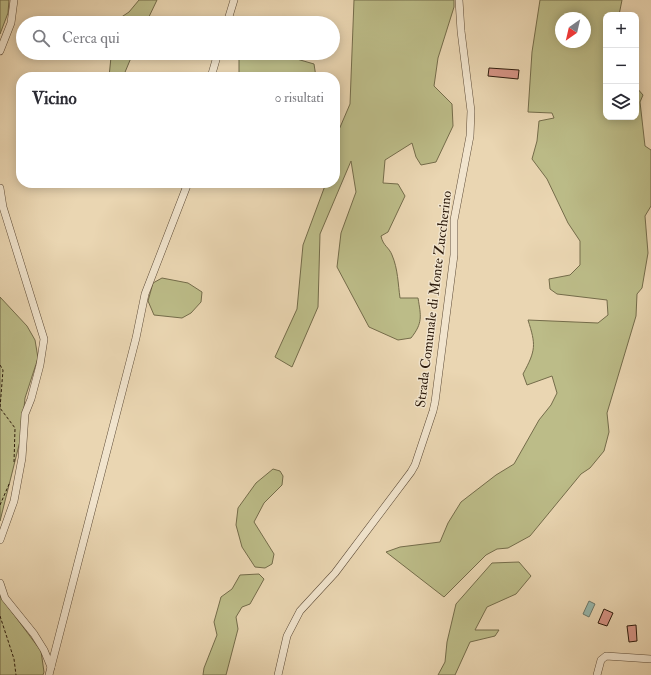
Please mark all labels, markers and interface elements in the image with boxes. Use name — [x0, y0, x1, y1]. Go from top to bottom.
north arrow — [555, 12, 591, 48]
map controls — [603, 12, 639, 120]
button: + — [603, 12, 639, 48]
search box — [16, 16, 340, 60]
icon: search — [30, 27, 52, 49]
text: Cerca qui — [62, 29, 120, 48]
button: − — [603, 48, 639, 84]
button: layers — [603, 84, 639, 120]
text: Vicino — [32, 88, 77, 109]
text: 0 risultati — [275, 90, 324, 106]
street label: Strada Comunale di Monte Zuccherino — [412, 189, 455, 408]

